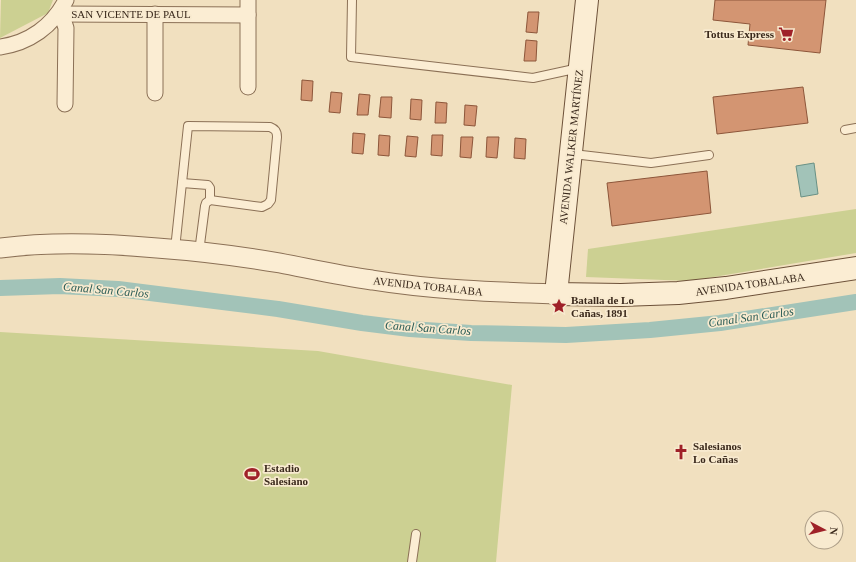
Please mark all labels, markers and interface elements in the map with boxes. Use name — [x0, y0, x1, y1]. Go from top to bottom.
street label: SAN VICENTE DE PAUL — [71, 8, 191, 20]
supermarket icon: Tottus Express — [777, 25, 795, 43]
place label: Tottus Express — [705, 28, 775, 40]
street label: AVENIDA WALKER MARTÍNEZ — [557, 69, 585, 225]
street label: AVENIDA TOBALABA — [695, 270, 806, 298]
street label: AVENIDA TOBALABA — [373, 274, 484, 298]
water label: Canal San Carlos — [63, 279, 150, 301]
place label: Batalla de Lo Cañas, 1891 — [571, 294, 634, 319]
place icon: Batalla de Lo Cañas, 1891 — [550, 297, 568, 315]
water label: Canal San Carlos — [707, 304, 795, 330]
water label: Canal San Carlos — [385, 318, 472, 338]
place label: Salesianos Lo Cañas — [693, 440, 742, 465]
church icon: Salesianos Lo Cañas — [672, 443, 690, 461]
place label: Estadio Salesiano — [264, 462, 309, 487]
sports icon: Estadio Salesiano — [243, 465, 261, 483]
north arrow — [804, 510, 844, 550]
text: N — [827, 527, 840, 536]

